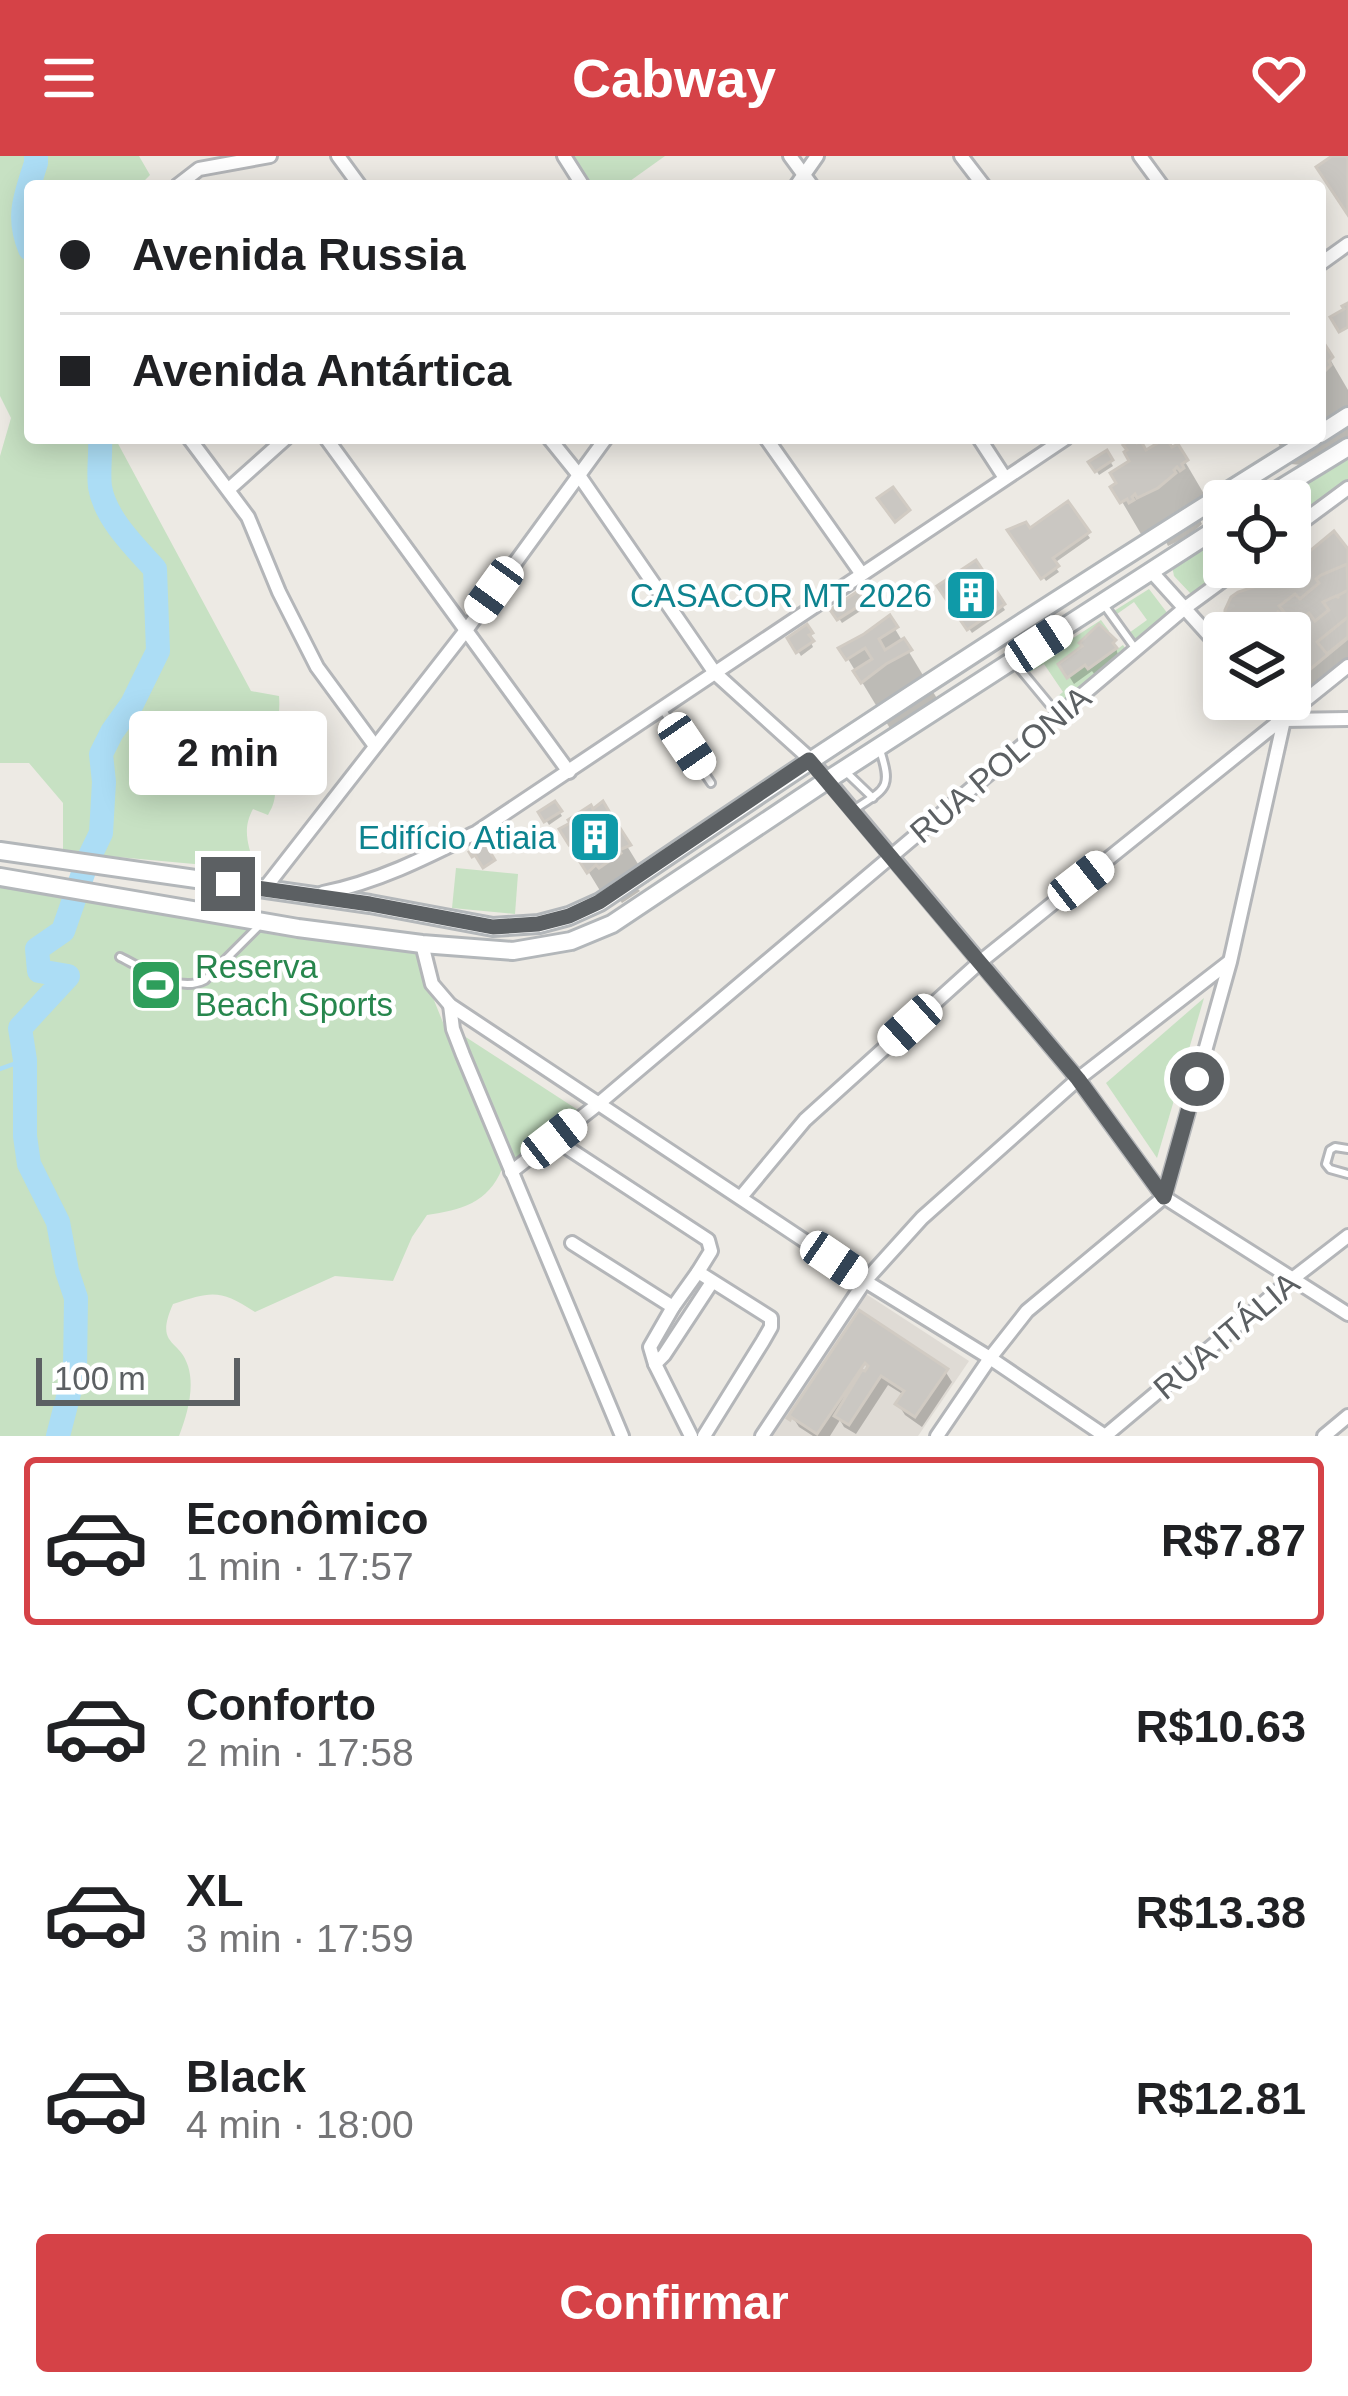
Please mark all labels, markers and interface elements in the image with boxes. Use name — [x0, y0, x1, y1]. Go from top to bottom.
icon: menu — [36, 45, 102, 111]
icon: heart — [1246, 45, 1312, 111]
text: Cabway — [572, 48, 776, 108]
text: Avenida Russia — [132, 229, 465, 280]
text: Avenida Antártica — [132, 345, 511, 396]
map controls — [1203, 480, 1311, 720]
button: locate — [1203, 480, 1311, 588]
car — [458, 550, 530, 630]
building icon: CASACOR MT 2026 — [943, 567, 999, 623]
place label: CASACOR MT 2026 — [630, 577, 932, 614]
car — [999, 609, 1079, 679]
button: layers — [1203, 612, 1311, 720]
street label: RUA POLONIA — [903, 678, 1098, 850]
car — [652, 706, 722, 786]
callout: 2 min — [129, 710, 327, 794]
text: 2 min — [177, 731, 279, 774]
building icon: Edifício Atiaia — [567, 809, 623, 865]
place label: Edifício Atiaia — [358, 819, 557, 856]
car — [1042, 845, 1120, 917]
route end — [201, 857, 255, 911]
place label: Reserva Beach Sports — [195, 948, 393, 1023]
sports icon: Reserva Beach Sports — [128, 957, 184, 1013]
car — [871, 988, 949, 1062]
route start — [1170, 1052, 1224, 1106]
car — [515, 1103, 593, 1175]
car — [794, 1225, 874, 1295]
street label: RUA ITÁLIA — [1146, 1264, 1306, 1407]
scale bar — [36, 1352, 240, 1405]
text: 100 m — [54, 1360, 146, 1397]
icon: car — [42, 1487, 150, 1595]
text: Econômico — [186, 1493, 429, 1544]
text: R$7.87 — [1161, 1515, 1306, 1566]
text: 1 min · 17:57 — [186, 1545, 414, 1588]
icon: car — [42, 1673, 150, 1781]
text: Conforto — [186, 1679, 376, 1730]
text: R$10.63 — [1136, 1701, 1306, 1752]
text: 2 min · 17:58 — [186, 1731, 414, 1774]
icon: car — [42, 1859, 150, 1967]
text: XL — [186, 1865, 244, 1916]
text: R$13.38 — [1136, 1887, 1306, 1938]
text: 3 min · 17:59 — [186, 1917, 414, 1960]
icon: car — [42, 2045, 150, 2153]
text: Black — [186, 2051, 306, 2102]
text: R$12.81 — [1136, 2073, 1306, 2124]
text: 4 min · 18:00 — [186, 2103, 414, 2146]
button: Confirmar — [36, 2234, 1312, 2372]

